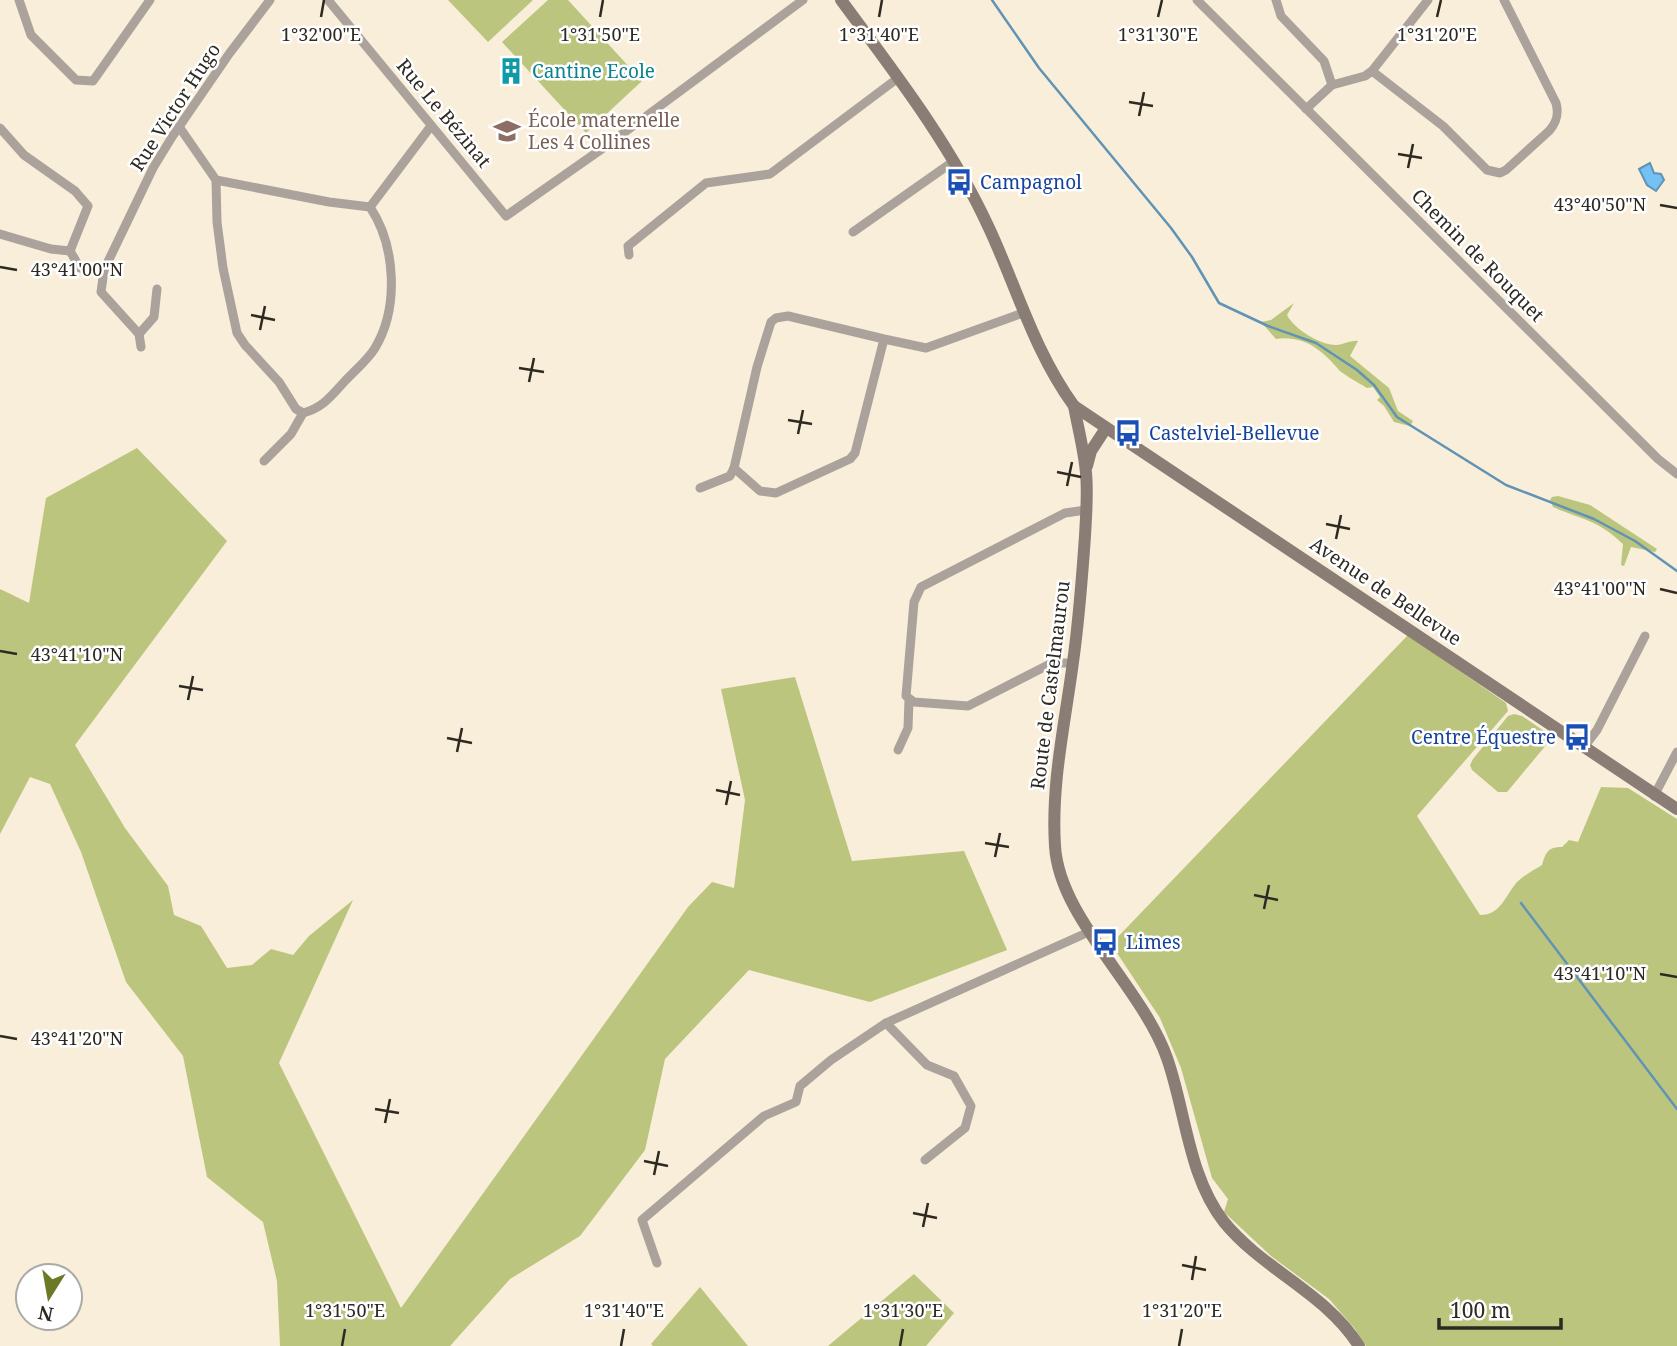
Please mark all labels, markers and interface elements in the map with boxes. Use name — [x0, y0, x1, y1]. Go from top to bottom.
text: 1°32'00"E — [281, 22, 361, 46]
text: 1°31'50"E — [560, 22, 640, 46]
text: 1°31'40"E — [839, 22, 919, 46]
text: 1°31'30"E — [1118, 22, 1198, 46]
text: 1°31'20"E — [1397, 22, 1477, 46]
street label: Rue Victor Hugo — [124, 38, 226, 176]
street label: Rue Le Bézinat — [391, 53, 497, 173]
building icon: Cantine Ecole — [496, 56, 526, 86]
place label: Cantine Ecole — [532, 58, 655, 84]
place label: École maternelle Les 4 Collines — [528, 107, 680, 155]
school or university icon: École maternelle Les 4 Collines — [492, 116, 522, 146]
bus stop icon: Campagnol — [944, 167, 974, 197]
place label: Campagnol — [980, 169, 1082, 195]
street label: Chemin de Rouquet — [1406, 183, 1550, 327]
text: 43°40'50"N — [1554, 192, 1647, 216]
text: 43°41'00"N — [31, 257, 124, 281]
bus stop icon: Castelviel-Bellevue — [1113, 418, 1143, 448]
place label: Castelviel-Bellevue — [1149, 420, 1319, 446]
street label: Avenue de Bellevue — [1305, 531, 1467, 651]
text: 43°41'00"N — [1554, 576, 1647, 600]
street label: Route de Castelmaurou — [1024, 579, 1076, 791]
text: 43°41'10"N — [31, 642, 124, 666]
bus stop icon: Centre Équestre — [1562, 722, 1592, 752]
place label: Centre Équestre — [1411, 724, 1556, 750]
bus stop icon: Limes — [1090, 927, 1120, 957]
place label: Limes — [1126, 929, 1181, 955]
text: 43°41'10"N — [1554, 961, 1647, 985]
text: 43°41'20"N — [31, 1026, 124, 1050]
north arrow — [14, 1262, 84, 1332]
scale bar — [1439, 1286, 1562, 1330]
text: 100 m — [1450, 1296, 1511, 1324]
text: 1°31'50"E — [305, 1298, 385, 1322]
text: 1°31'40"E — [584, 1298, 664, 1322]
text: 1°31'30"E — [863, 1298, 943, 1322]
text: 1°31'20"E — [1142, 1298, 1222, 1322]
text: N — [36, 1299, 56, 1328]

